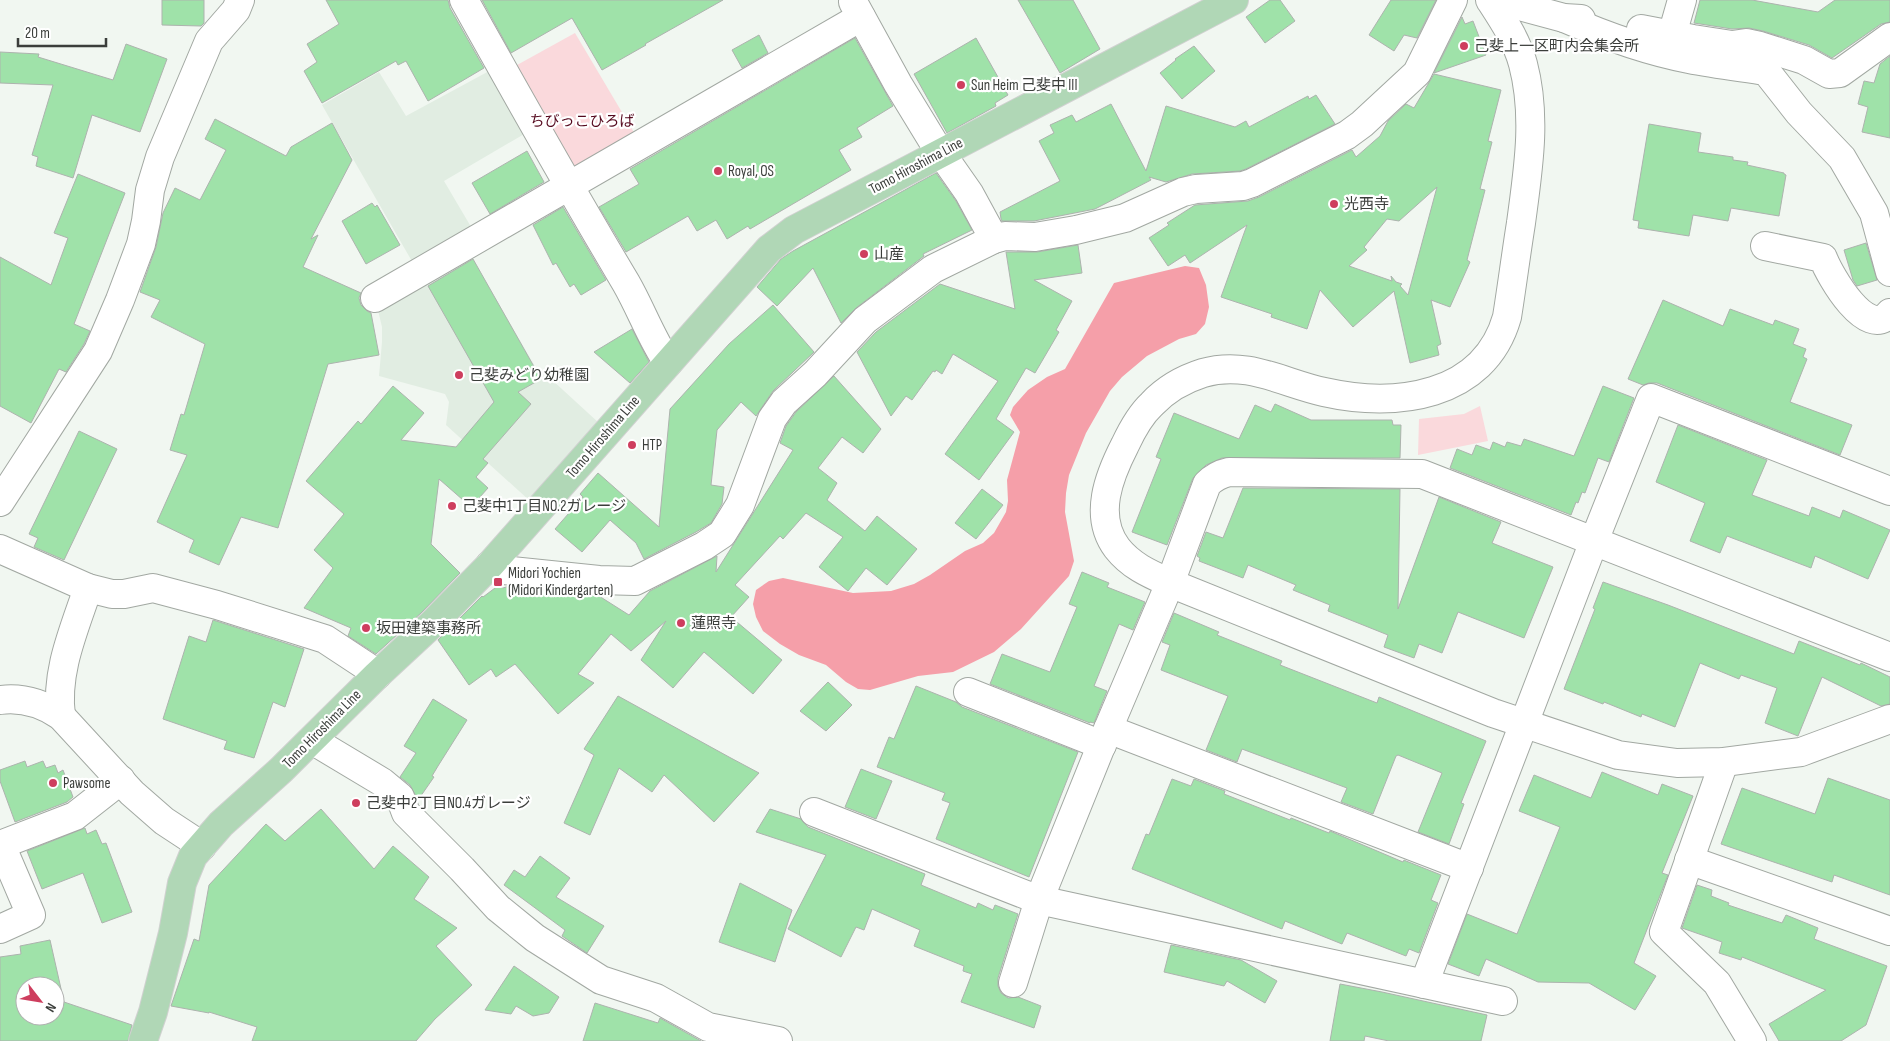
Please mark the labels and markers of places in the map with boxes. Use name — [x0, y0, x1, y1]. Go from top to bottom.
place label: 己斐上一区町内会集会所 — [1474, 37, 1639, 56]
marker: 己斐上一区町内会集会所 — [1458, 40, 1470, 52]
place label: Sun Heim 己斐中 III — [971, 76, 1077, 95]
marker: Sun Heim 己斐中 III — [955, 79, 967, 91]
place label: Royal, OS — [728, 162, 774, 181]
marker: Royal, OS — [712, 165, 724, 177]
place label: 光西寺 — [1344, 195, 1389, 214]
marker: 光西寺 — [1328, 198, 1340, 210]
place label: 山産 — [874, 245, 904, 264]
marker: 山産 — [858, 248, 870, 260]
place label: 己斐みどり幼稚園 — [469, 366, 589, 385]
marker: 己斐みどり幼稚園 — [453, 369, 465, 381]
place label: HTP — [642, 436, 662, 455]
marker: HTP — [626, 439, 638, 451]
place label: 己斐中1丁目NO.2ガレージ — [462, 497, 626, 516]
marker: 己斐中1丁目NO.2ガレージ — [446, 500, 458, 512]
place label: Midori Yochien (Midori Kindergarten) — [508, 564, 613, 600]
marker: Midori Yochien (Midori Kindergarten) — [492, 576, 504, 588]
place label: 蓮照寺 — [691, 614, 736, 633]
marker: 蓮照寺 — [675, 617, 687, 629]
place label: 坂田建築事務所 — [376, 619, 481, 638]
marker: 坂田建築事務所 — [360, 622, 372, 634]
place label: Pawsome — [63, 774, 111, 793]
marker: Pawsome — [47, 777, 59, 789]
place label: 己斐中2丁目NO.4ガレージ — [366, 794, 531, 813]
marker: 己斐中2丁目NO.4ガレージ — [350, 797, 362, 809]

